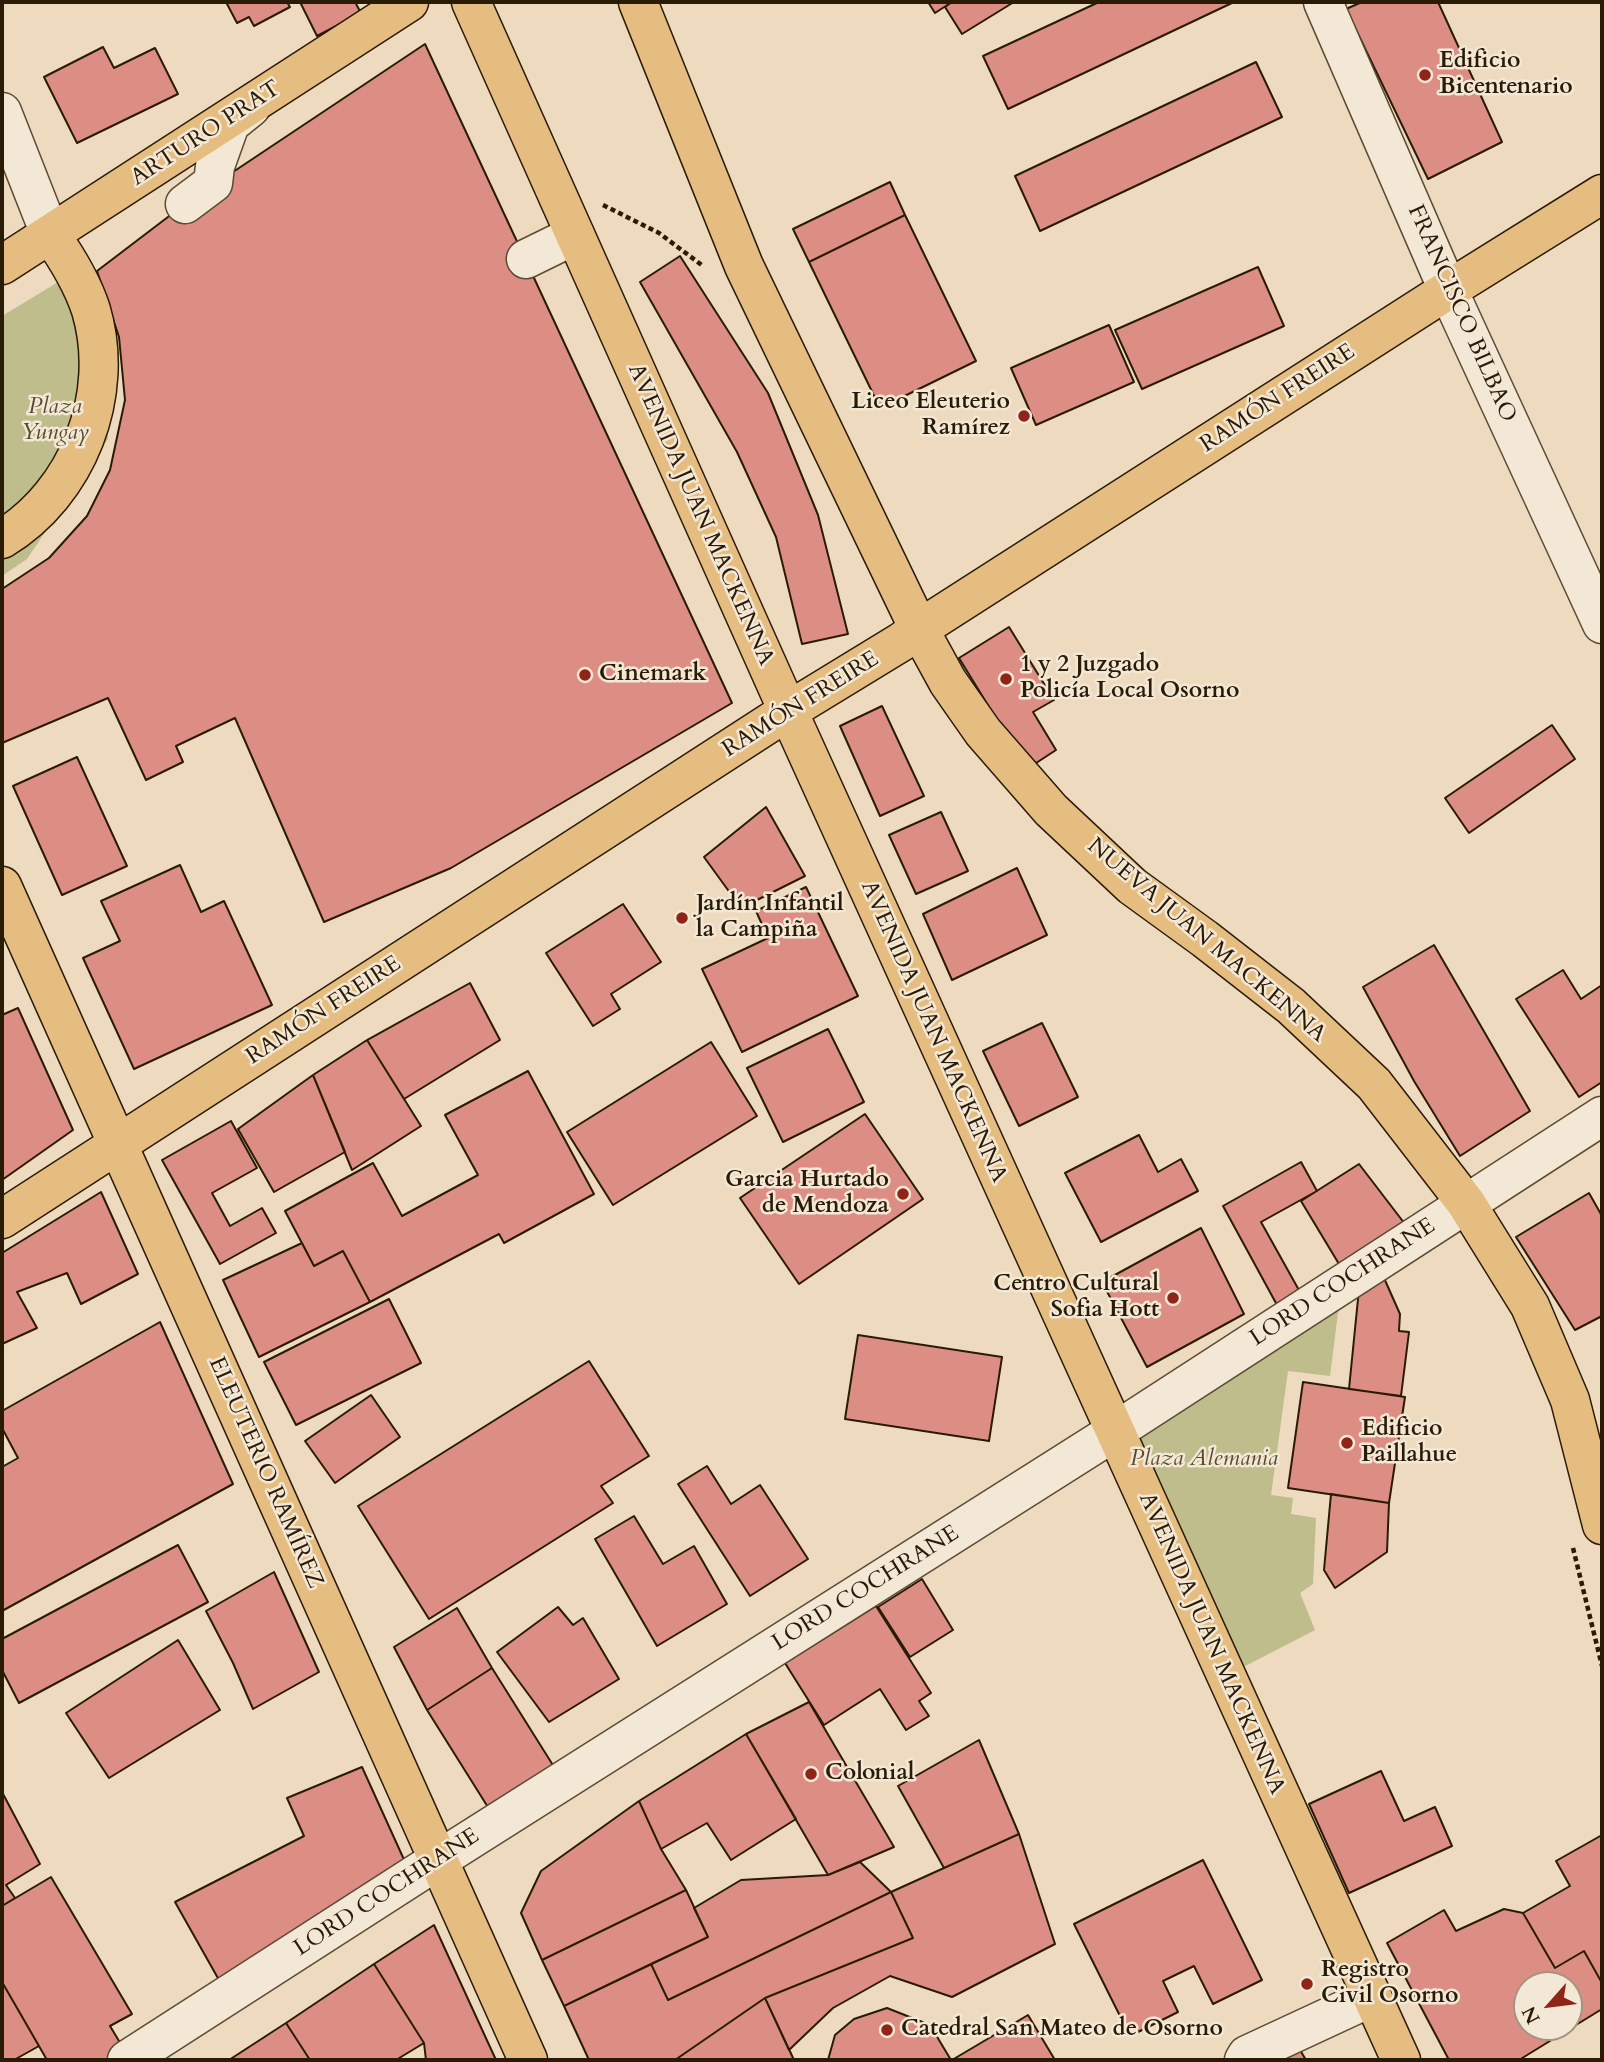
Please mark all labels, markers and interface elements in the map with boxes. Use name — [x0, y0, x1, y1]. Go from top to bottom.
place label: Edificio Bicentenario — [1439, 48, 1573, 102]
marker: Edificio Bicentenario — [1417, 67, 1433, 83]
street label: ARTURO PRAT — [126, 75, 286, 193]
street label: FRANCISCO BILBAO — [1401, 201, 1521, 427]
street label: RAMÓN FREIRE — [1195, 339, 1361, 459]
street label: AVENIDA JUAN MACKENNA — [621, 360, 779, 670]
place label: Liceo Eleuterio Ramírez — [851, 389, 1010, 443]
park label: Plaza Yungay — [21, 394, 89, 448]
marker: Liceo Eleuterio Ramírez — [1016, 408, 1032, 424]
street label: RAMÓN FREIRE — [718, 646, 884, 764]
place label: 1 y 2 Juzgado Policía Local Osorno — [1020, 652, 1239, 706]
place label: Cinemark — [599, 661, 707, 689]
marker: Cinemark — [577, 667, 593, 683]
marker: 1 y 2 Juzgado Policía Local Osorno — [998, 671, 1014, 687]
street label: NUEVA JUAN MACKENNA — [1081, 833, 1331, 1049]
street label: AVENIDA JUAN MACKENNA — [854, 877, 1012, 1187]
place label: Jardín Infantil la Campiña — [696, 891, 844, 945]
marker: Jardín Infantil la Campiña — [674, 910, 690, 926]
street label: RAMÓN FREIRE — [241, 951, 407, 1071]
place label: Garcia Hurtado de Mendoza — [725, 1167, 889, 1221]
marker: Garcia Hurtado de Mendoza — [895, 1186, 911, 1202]
street label: LORD COCHRANE — [1245, 1213, 1441, 1353]
place label: Centro Cultural Sofia Hott — [993, 1271, 1159, 1325]
marker: Centro Cultural Sofia Hott — [1165, 1290, 1181, 1306]
street label: ELEUTERIO RAMÍREZ — [201, 1353, 329, 1593]
place label: Edificio Paillahue — [1361, 1416, 1457, 1470]
marker: Edificio Paillahue — [1339, 1435, 1355, 1451]
park label: Plaza Alemania — [1130, 1446, 1278, 1474]
street label: AVENIDA JUAN MACKENNA — [1132, 1489, 1290, 1799]
street label: LORD COCHRANE — [768, 1520, 964, 1658]
place label: Colonial — [825, 1760, 915, 1788]
marker: Colonial — [803, 1766, 819, 1782]
street label: LORD COCHRANE — [289, 1823, 485, 1963]
place label: Registro Civil Osorno — [1321, 1957, 1458, 2011]
north arrow — [1513, 1971, 1583, 2041]
marker: Registro Civil Osorno — [1299, 1976, 1315, 1992]
text: N — [1516, 2002, 1547, 2028]
place label: Catedral San Mateo de Osorno — [901, 2016, 1223, 2044]
marker: Catedral San Mateo de Osorno — [879, 2022, 895, 2038]

